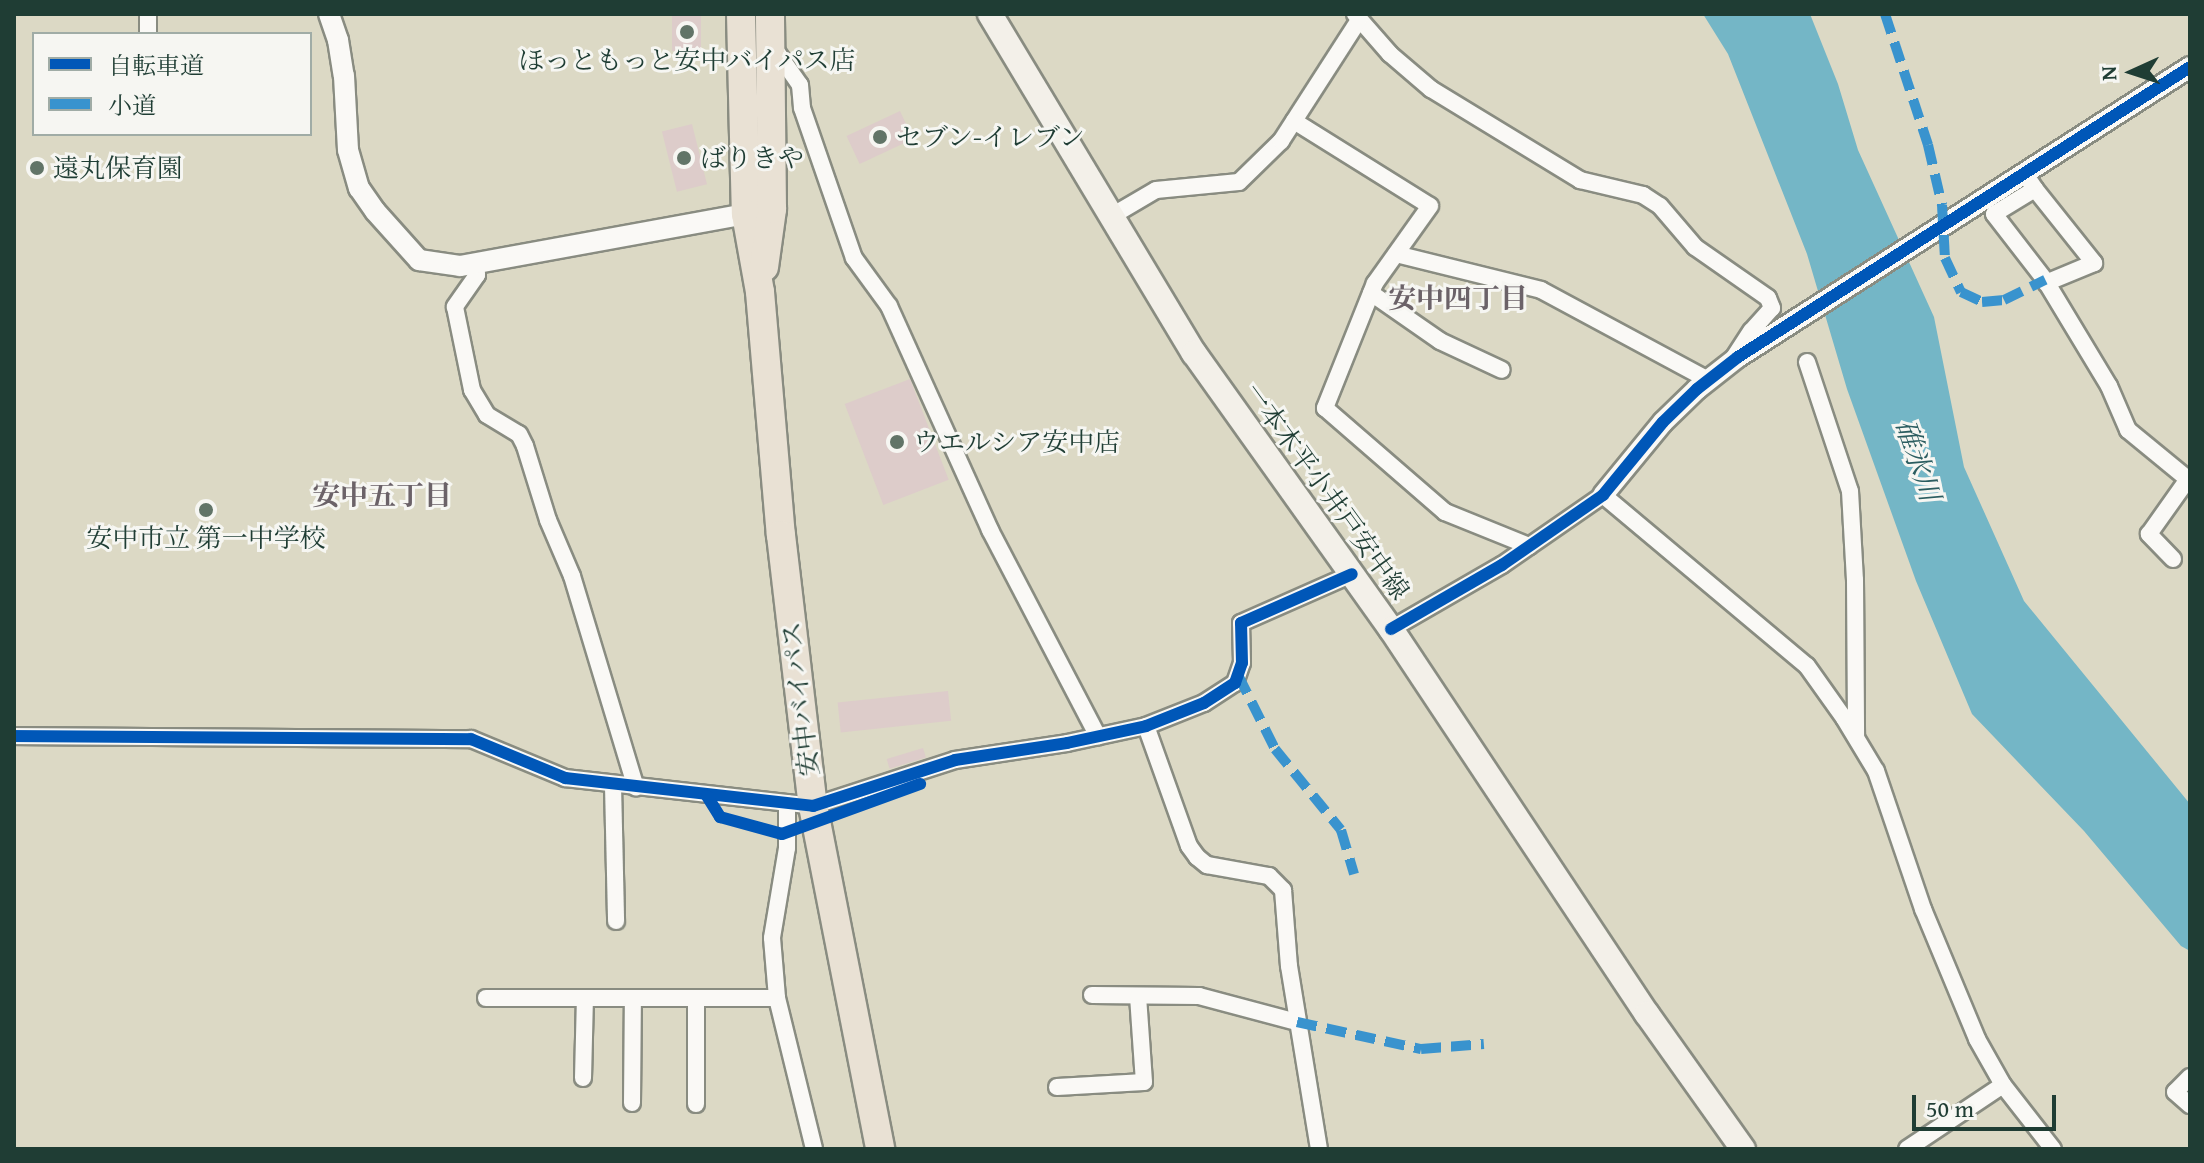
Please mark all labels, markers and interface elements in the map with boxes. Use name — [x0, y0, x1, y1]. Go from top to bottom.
marker: ほっともっと安中バイパス店 — [678, 23, 696, 41]
legend — [32, 32, 312, 136]
north arrow — [2092, 32, 2172, 112]
place label: ほっともっと安中バイパス店 — [518, 44, 856, 76]
text: 自転車道 — [108, 48, 204, 83]
text: N — [2092, 65, 2124, 81]
text: 小道 — [108, 88, 156, 123]
place label: セブン-イレブン — [896, 121, 1087, 153]
marker: セブン-イレブン — [871, 128, 889, 146]
place label: ばりきや — [700, 142, 804, 174]
marker: ばりきや — [675, 149, 693, 167]
place label: 遠丸保育園 — [53, 152, 183, 184]
marker: 遠丸保育園 — [28, 159, 46, 177]
district label: 安中四丁目 — [1388, 281, 1528, 315]
street label: 一本木平小井戸安中線 — [1238, 377, 1416, 605]
water label: 碓氷川 — [1888, 415, 1948, 505]
place label: ウエルシア安中店 — [913, 426, 1121, 458]
marker: ウエルシア安中店 — [888, 433, 906, 451]
district label: 安中五丁目 — [312, 478, 452, 512]
marker: 安中市立 第一中学校 — [197, 501, 215, 519]
place label: 安中市立 第一中学校 — [86, 522, 326, 554]
street label: 安中バイパス — [775, 620, 825, 778]
scale bar — [1916, 1079, 2060, 1129]
text: 50 m — [1926, 1091, 1974, 1126]

